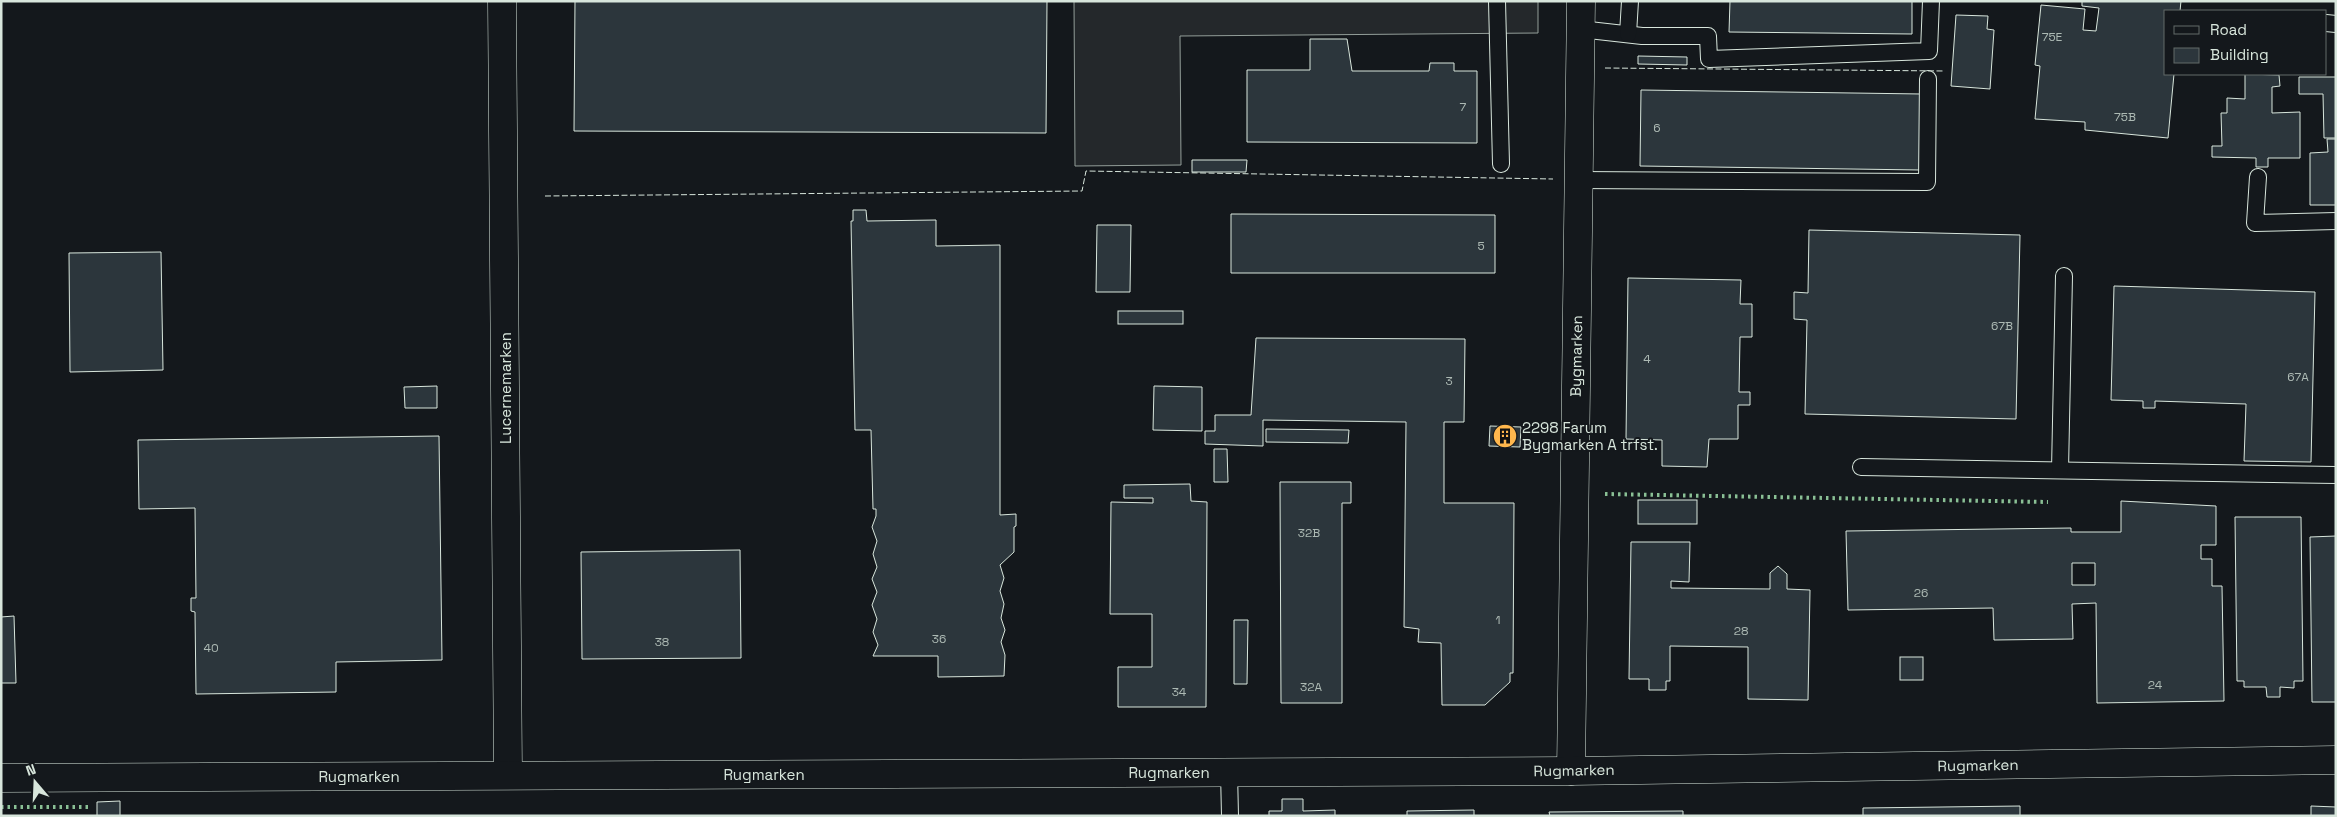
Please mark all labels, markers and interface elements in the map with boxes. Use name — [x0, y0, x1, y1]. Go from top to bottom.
legend — [2164, 10, 2327, 75]
text: Road — [2210, 20, 2247, 39]
house number: 75E — [2042, 29, 2063, 45]
text: Building — [2210, 45, 2269, 64]
house number: 7 — [1460, 99, 1467, 115]
house number: 75B — [2114, 109, 2136, 125]
house number: 6 — [1653, 120, 1661, 136]
house number: 5 — [1477, 238, 1485, 254]
street label: Bygmarken — [1566, 315, 1586, 397]
house number: 67B — [1991, 318, 2013, 334]
street label: Lucernemarken — [496, 332, 515, 444]
house number: 4 — [1643, 351, 1651, 367]
house number: 67A — [2287, 369, 2309, 385]
house number: 3 — [1445, 373, 1453, 389]
place label: 2298 Farum Bygmarken A trfst. — [1522, 418, 1658, 454]
building icon: 2298 Farum Bygmarken A trfst. — [1492, 423, 1518, 449]
house number: 32B — [1298, 525, 1320, 541]
house number: 26 — [1914, 585, 1928, 601]
house number: 1 — [1495, 612, 1501, 628]
house number: 28 — [1734, 623, 1748, 639]
house number: 36 — [932, 631, 946, 647]
house number: 38 — [655, 634, 669, 650]
house number: 40 — [203, 640, 219, 656]
house number: 24 — [2148, 677, 2163, 693]
house number: 32A — [1300, 679, 1322, 695]
house number: 34 — [1172, 684, 1187, 700]
street label: Rugmarken — [1937, 755, 2019, 775]
north arrow — [10, 757, 60, 807]
text: N — [23, 760, 38, 780]
street label: Rugmarken — [1533, 760, 1615, 780]
street label: Rugmarken — [1128, 763, 1210, 782]
street label: Rugmarken — [723, 765, 805, 784]
street label: Rugmarken — [318, 767, 400, 786]

